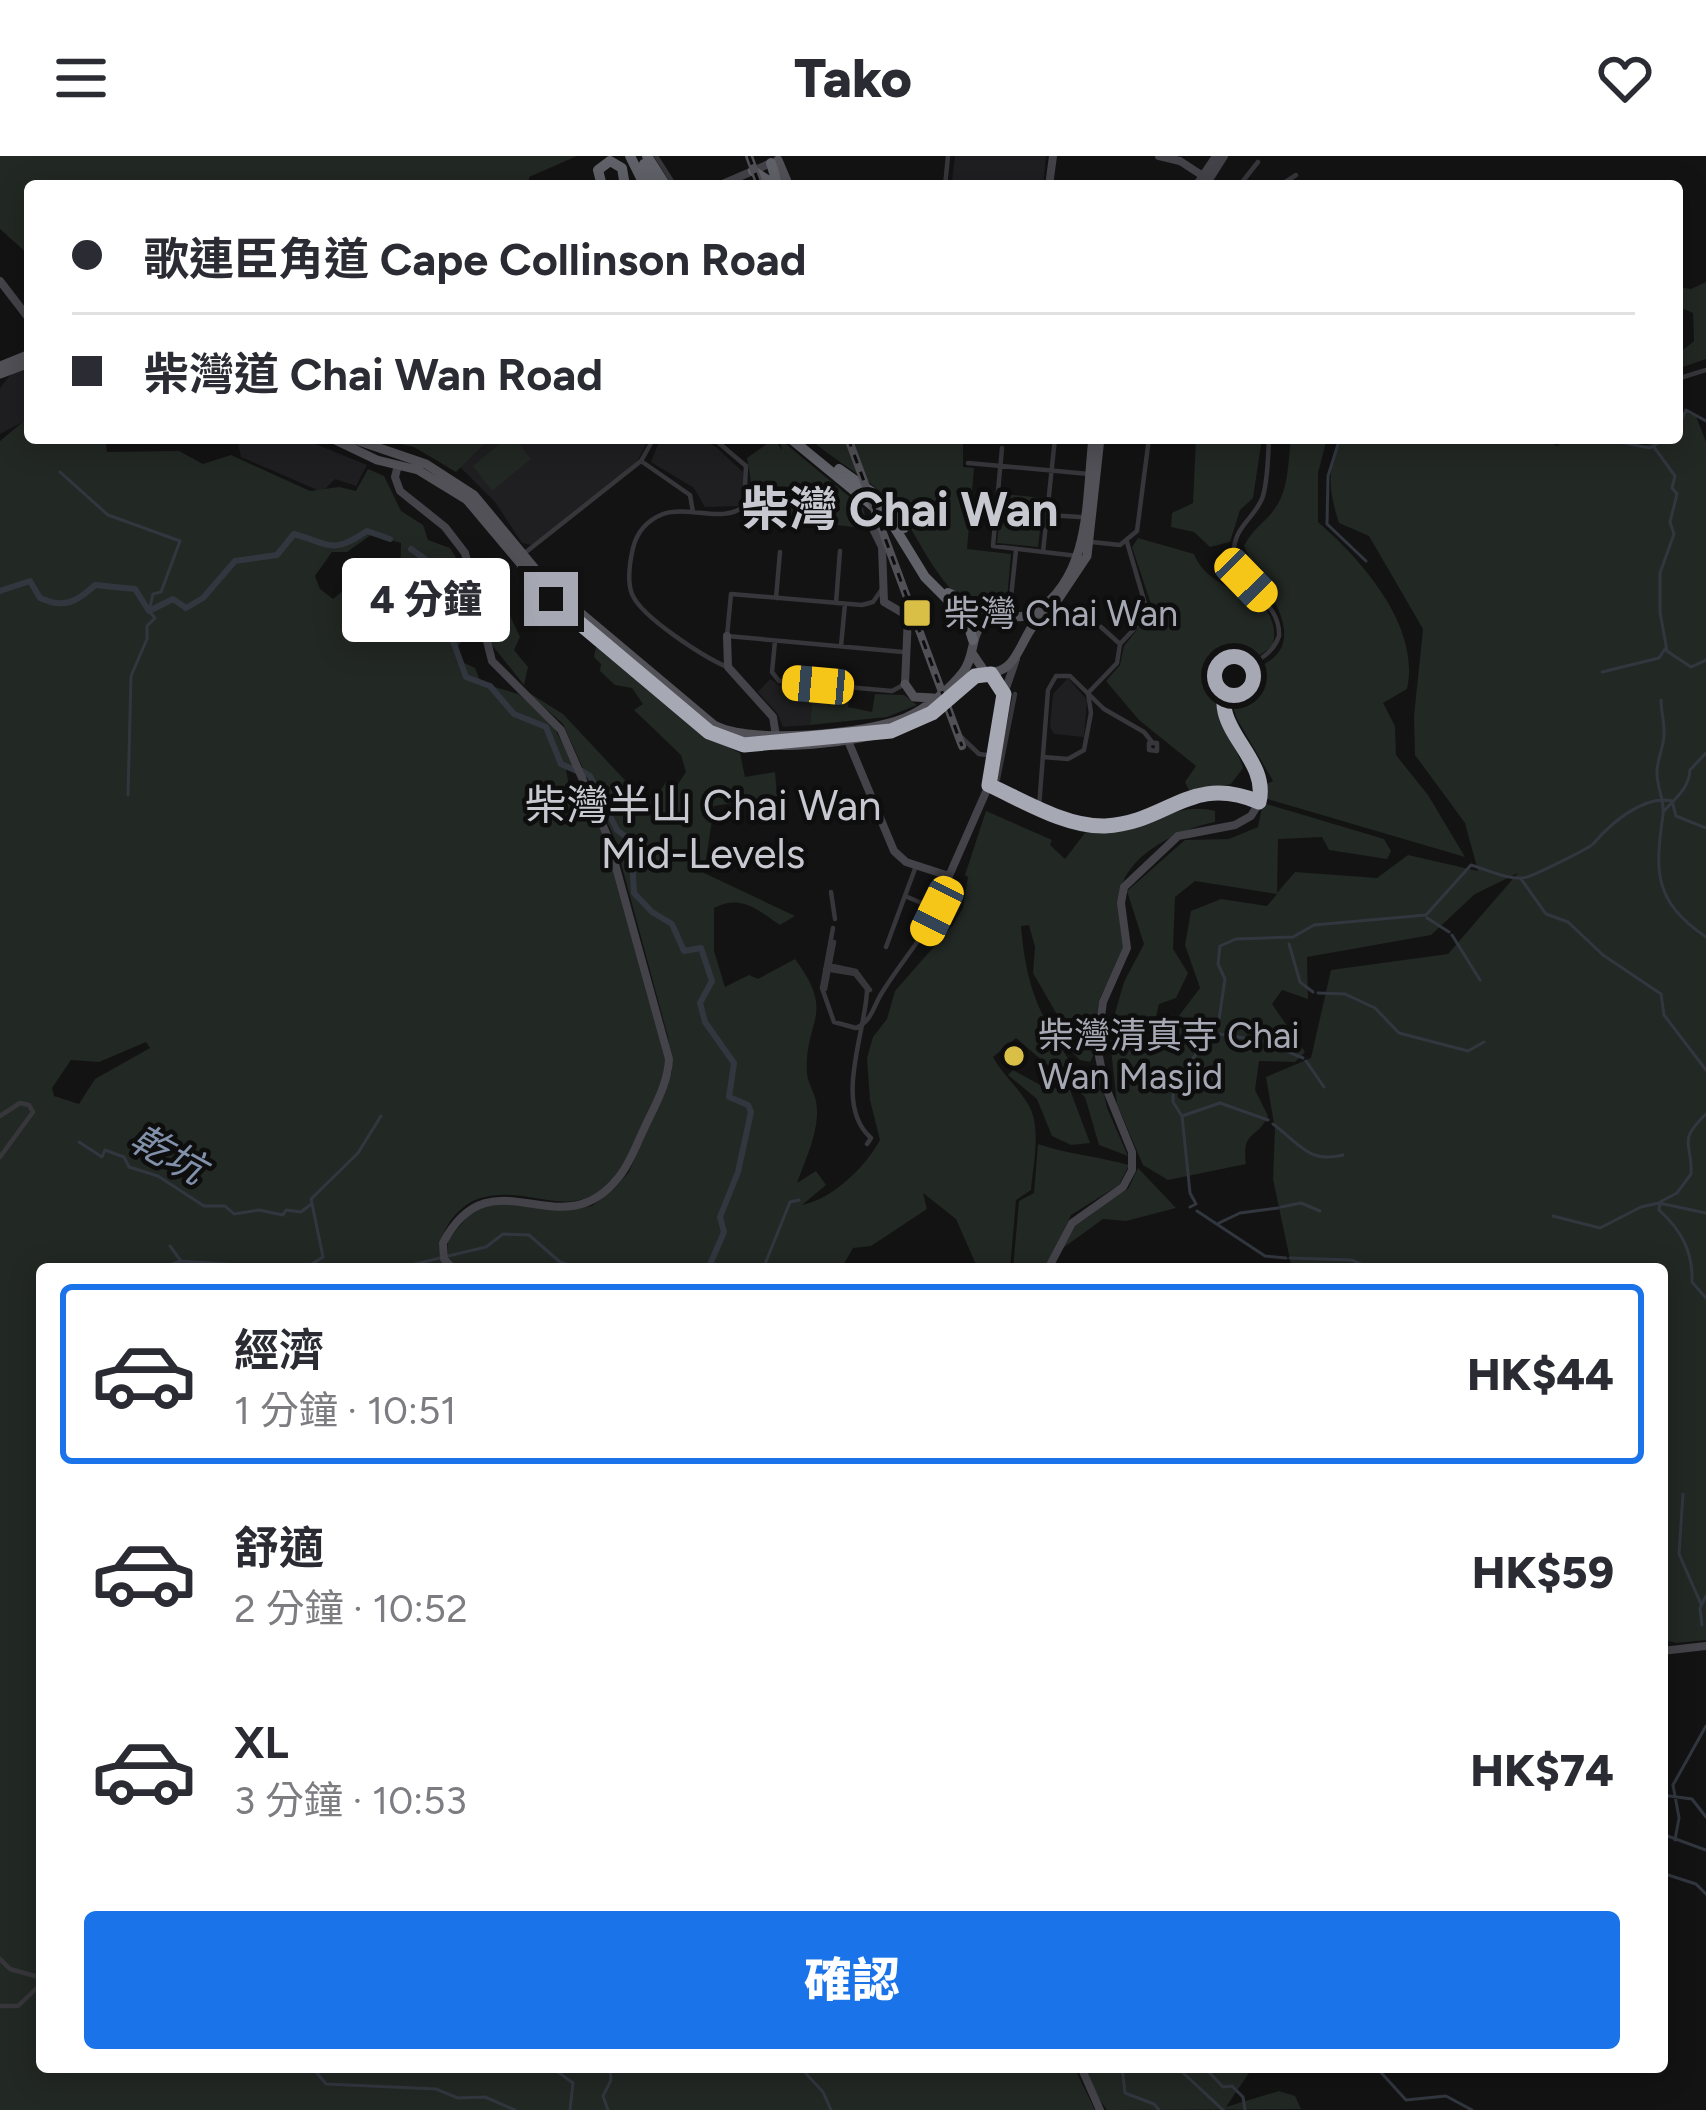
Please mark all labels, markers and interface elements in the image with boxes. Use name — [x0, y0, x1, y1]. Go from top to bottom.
icon: menu — [48, 45, 114, 111]
icon: heart — [1592, 45, 1658, 111]
text: Tako — [794, 46, 912, 111]
text: 歌連臣角道 Cape Collinson Road — [144, 232, 807, 286]
text: 柴灣道 Chai Wan Road — [144, 347, 603, 401]
district label: 柴灣 Chai Wan — [741, 480, 1059, 538]
car — [1208, 542, 1284, 618]
callout: 4 分鐘 — [341, 557, 509, 641]
route end — [524, 572, 578, 626]
text: 4 分鐘 — [370, 576, 482, 623]
place label: 柴灣 Chai Wan — [944, 592, 1178, 635]
marker: 柴灣 Chai Wan — [901, 597, 933, 629]
route start — [1207, 649, 1261, 703]
car — [781, 664, 855, 706]
district label: 柴灣半山 Chai Wan Mid-Levels — [524, 780, 882, 879]
car — [905, 871, 969, 951]
place label: 柴灣清真寺 Chai Wan Masjid — [1038, 1014, 1300, 1098]
marker: 柴灣清真寺 Chai Wan Masjid — [1001, 1043, 1027, 1069]
water label: 乾坑 — [122, 1115, 218, 1196]
icon: car — [90, 1320, 198, 1428]
text: 經濟 — [234, 1323, 324, 1377]
text: HK$44 — [1467, 1347, 1614, 1401]
text: 1 分鐘 · 10:51 — [234, 1387, 456, 1434]
icon: car — [90, 1518, 198, 1626]
text: 舒適 — [234, 1521, 324, 1575]
text: HK$59 — [1472, 1545, 1614, 1599]
text: 2 分鐘 · 10:52 — [234, 1585, 468, 1632]
text: XL — [234, 1715, 289, 1769]
icon: car — [90, 1716, 198, 1824]
text: HK$74 — [1470, 1743, 1614, 1797]
text: 3 分鐘 · 10:53 — [234, 1777, 467, 1824]
button: 確認 — [84, 1911, 1620, 2049]

